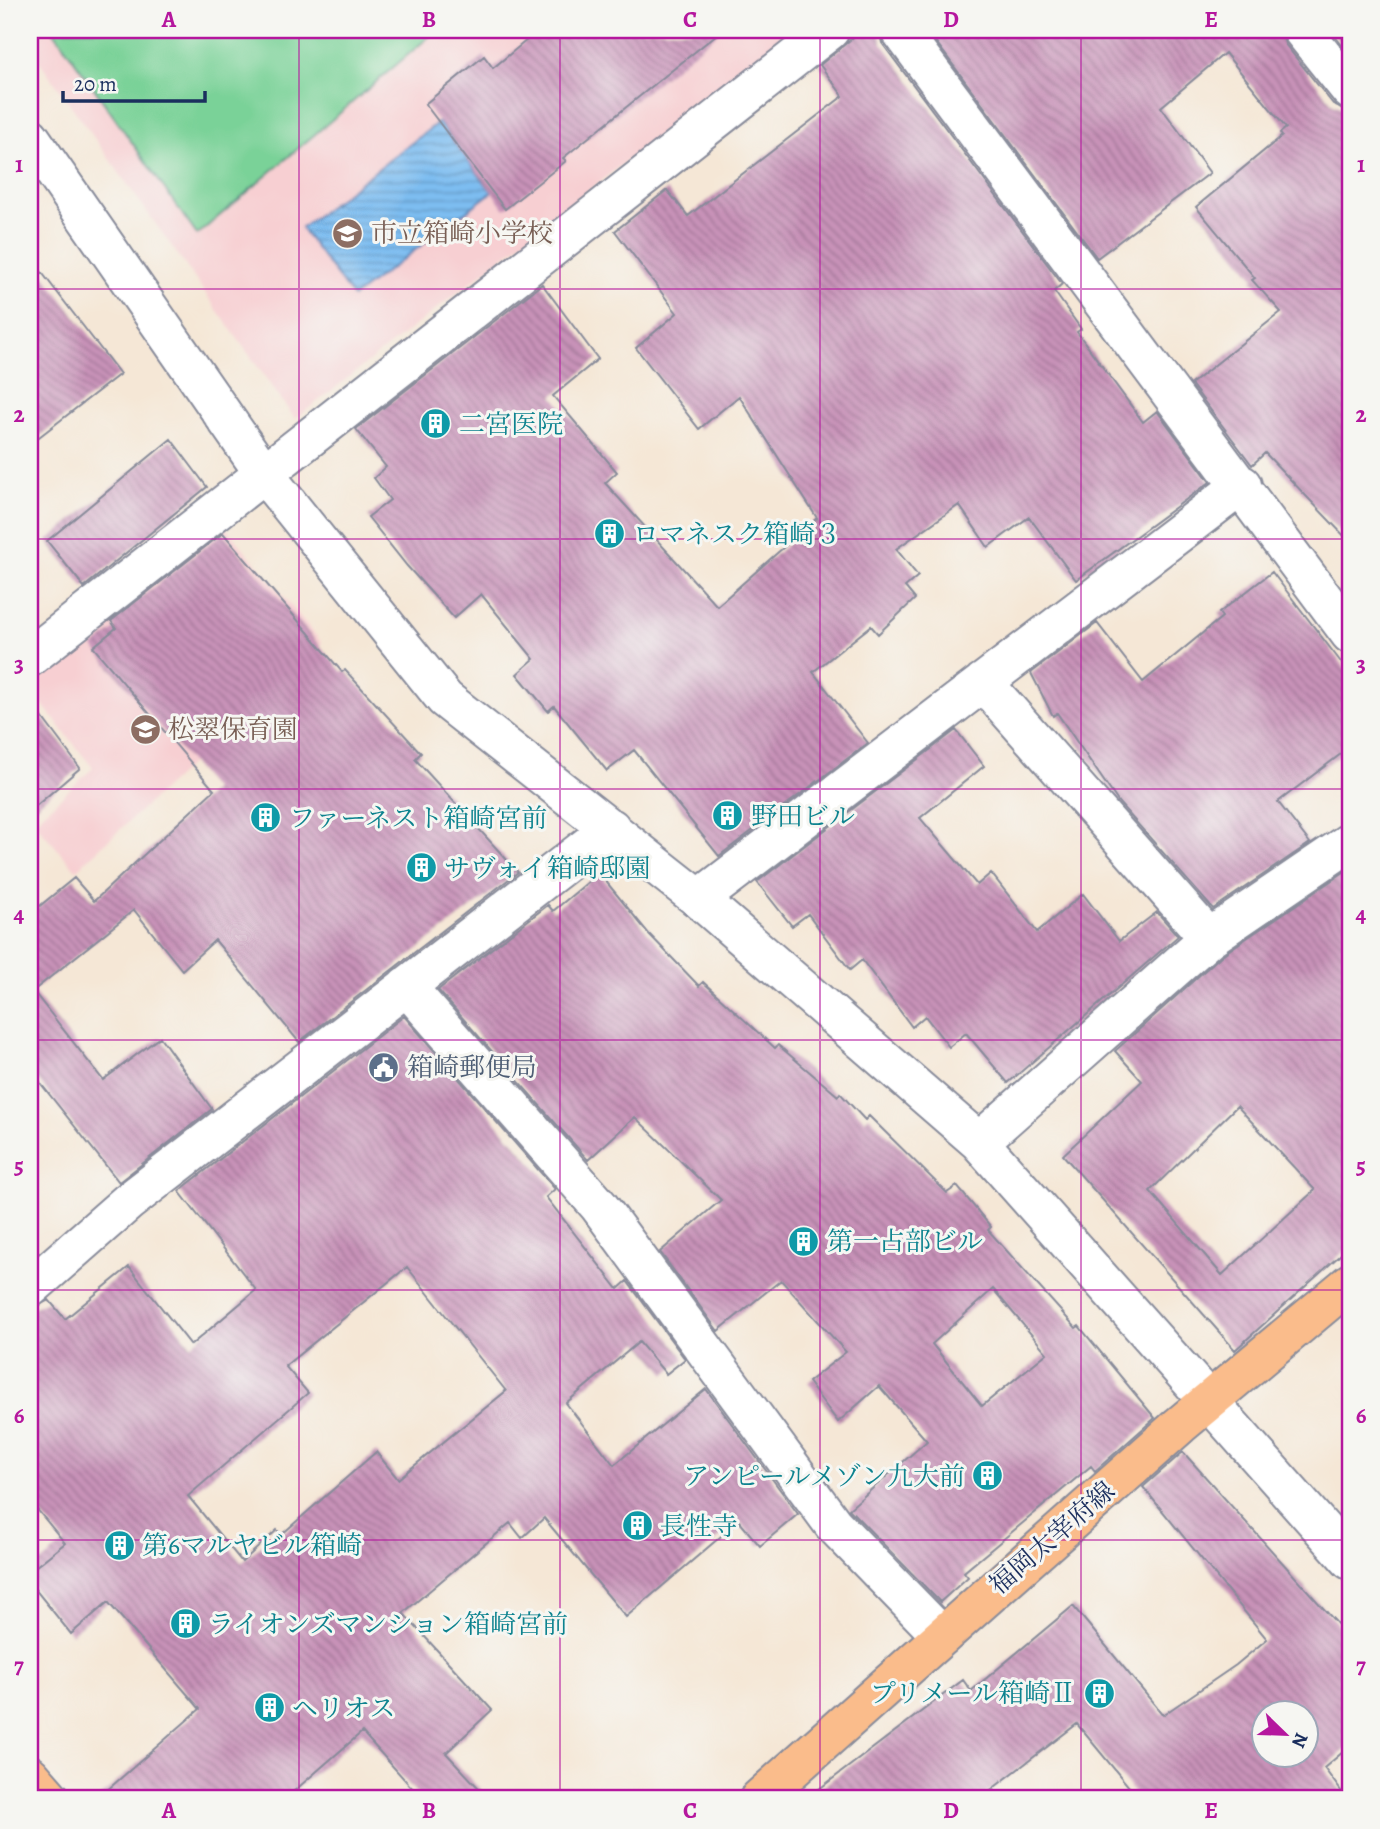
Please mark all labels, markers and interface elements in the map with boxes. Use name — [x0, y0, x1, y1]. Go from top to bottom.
text: A — [161, 4, 177, 35]
text: B — [422, 4, 436, 35]
text: C — [683, 4, 697, 35]
text: D — [943, 4, 959, 35]
text: E — [1204, 4, 1218, 35]
scale bar — [63, 60, 205, 104]
text: 20 m — [74, 70, 117, 98]
text: 1 — [15, 149, 23, 180]
text: 1 — [1357, 149, 1365, 180]
school or university icon: 市立箱崎小学校 — [331, 216, 365, 250]
place label: 市立箱崎小学校 — [371, 216, 553, 251]
text: 2 — [13, 399, 25, 430]
text: 2 — [1355, 399, 1367, 430]
building icon: 二宮医院 — [419, 407, 453, 441]
place label: 二宮医院 — [459, 407, 563, 442]
building icon: ロマネスク箱崎３ — [593, 517, 627, 551]
place label: ロマネスク箱崎３ — [633, 517, 841, 552]
text: 3 — [14, 649, 24, 680]
text: 3 — [1356, 649, 1366, 680]
school or university icon: 松翠保育園 — [128, 712, 162, 746]
place label: 松翠保育園 — [168, 712, 298, 747]
building icon: 野田ビル — [711, 799, 745, 833]
place label: 野田ビル — [751, 799, 855, 834]
building icon: ファーネスト箱崎宮前 — [249, 801, 283, 835]
place label: ファーネスト箱崎宮前 — [289, 801, 547, 836]
building icon: サヴォイ箱崎邸園 — [404, 851, 438, 885]
place label: サヴォイ箱崎邸園 — [444, 851, 651, 886]
text: 4 — [14, 899, 25, 930]
text: 4 — [1356, 899, 1367, 930]
public building icon: 箱崎郵便局 — [367, 1050, 401, 1084]
place label: 箱崎郵便局 — [407, 1050, 537, 1085]
text: 5 — [14, 1150, 24, 1181]
text: 5 — [1356, 1150, 1366, 1181]
building icon: 第一占部ビル — [787, 1224, 821, 1258]
place label: 第一占部ビル — [827, 1224, 983, 1259]
text: 6 — [14, 1400, 25, 1431]
text: 6 — [1356, 1400, 1367, 1431]
place label: アンピールメゾン九大前 — [683, 1459, 965, 1494]
building icon: アンピールメゾン九大前 — [971, 1459, 1005, 1493]
street label: 福岡太宰府線 — [982, 1474, 1122, 1602]
building icon: 長性寺 — [620, 1509, 654, 1543]
place label: 長性寺 — [660, 1509, 738, 1544]
building icon: 第6マルヤビル箱崎 — [102, 1528, 136, 1562]
place label: 第6マルヤビル箱崎 — [142, 1528, 362, 1563]
building icon: ライオンズマンション箱崎宮前 — [168, 1607, 202, 1641]
place label: ライオンズマンション箱崎宮前 — [208, 1607, 568, 1642]
text: 7 — [14, 1650, 24, 1681]
text: 7 — [1356, 1650, 1366, 1681]
place label: プリメール箱崎Ⅱ — [870, 1676, 1076, 1711]
building icon: プリメール箱崎Ⅱ — [1082, 1676, 1116, 1710]
building icon: ヘリオス — [252, 1691, 286, 1725]
place label: ヘリオス — [292, 1691, 395, 1726]
north arrow — [1250, 1700, 1320, 1770]
text: N — [1285, 1729, 1314, 1752]
text: A — [161, 1795, 177, 1826]
text: B — [422, 1795, 436, 1826]
text: C — [683, 1795, 697, 1826]
text: D — [943, 1795, 959, 1826]
text: E — [1204, 1795, 1218, 1826]

